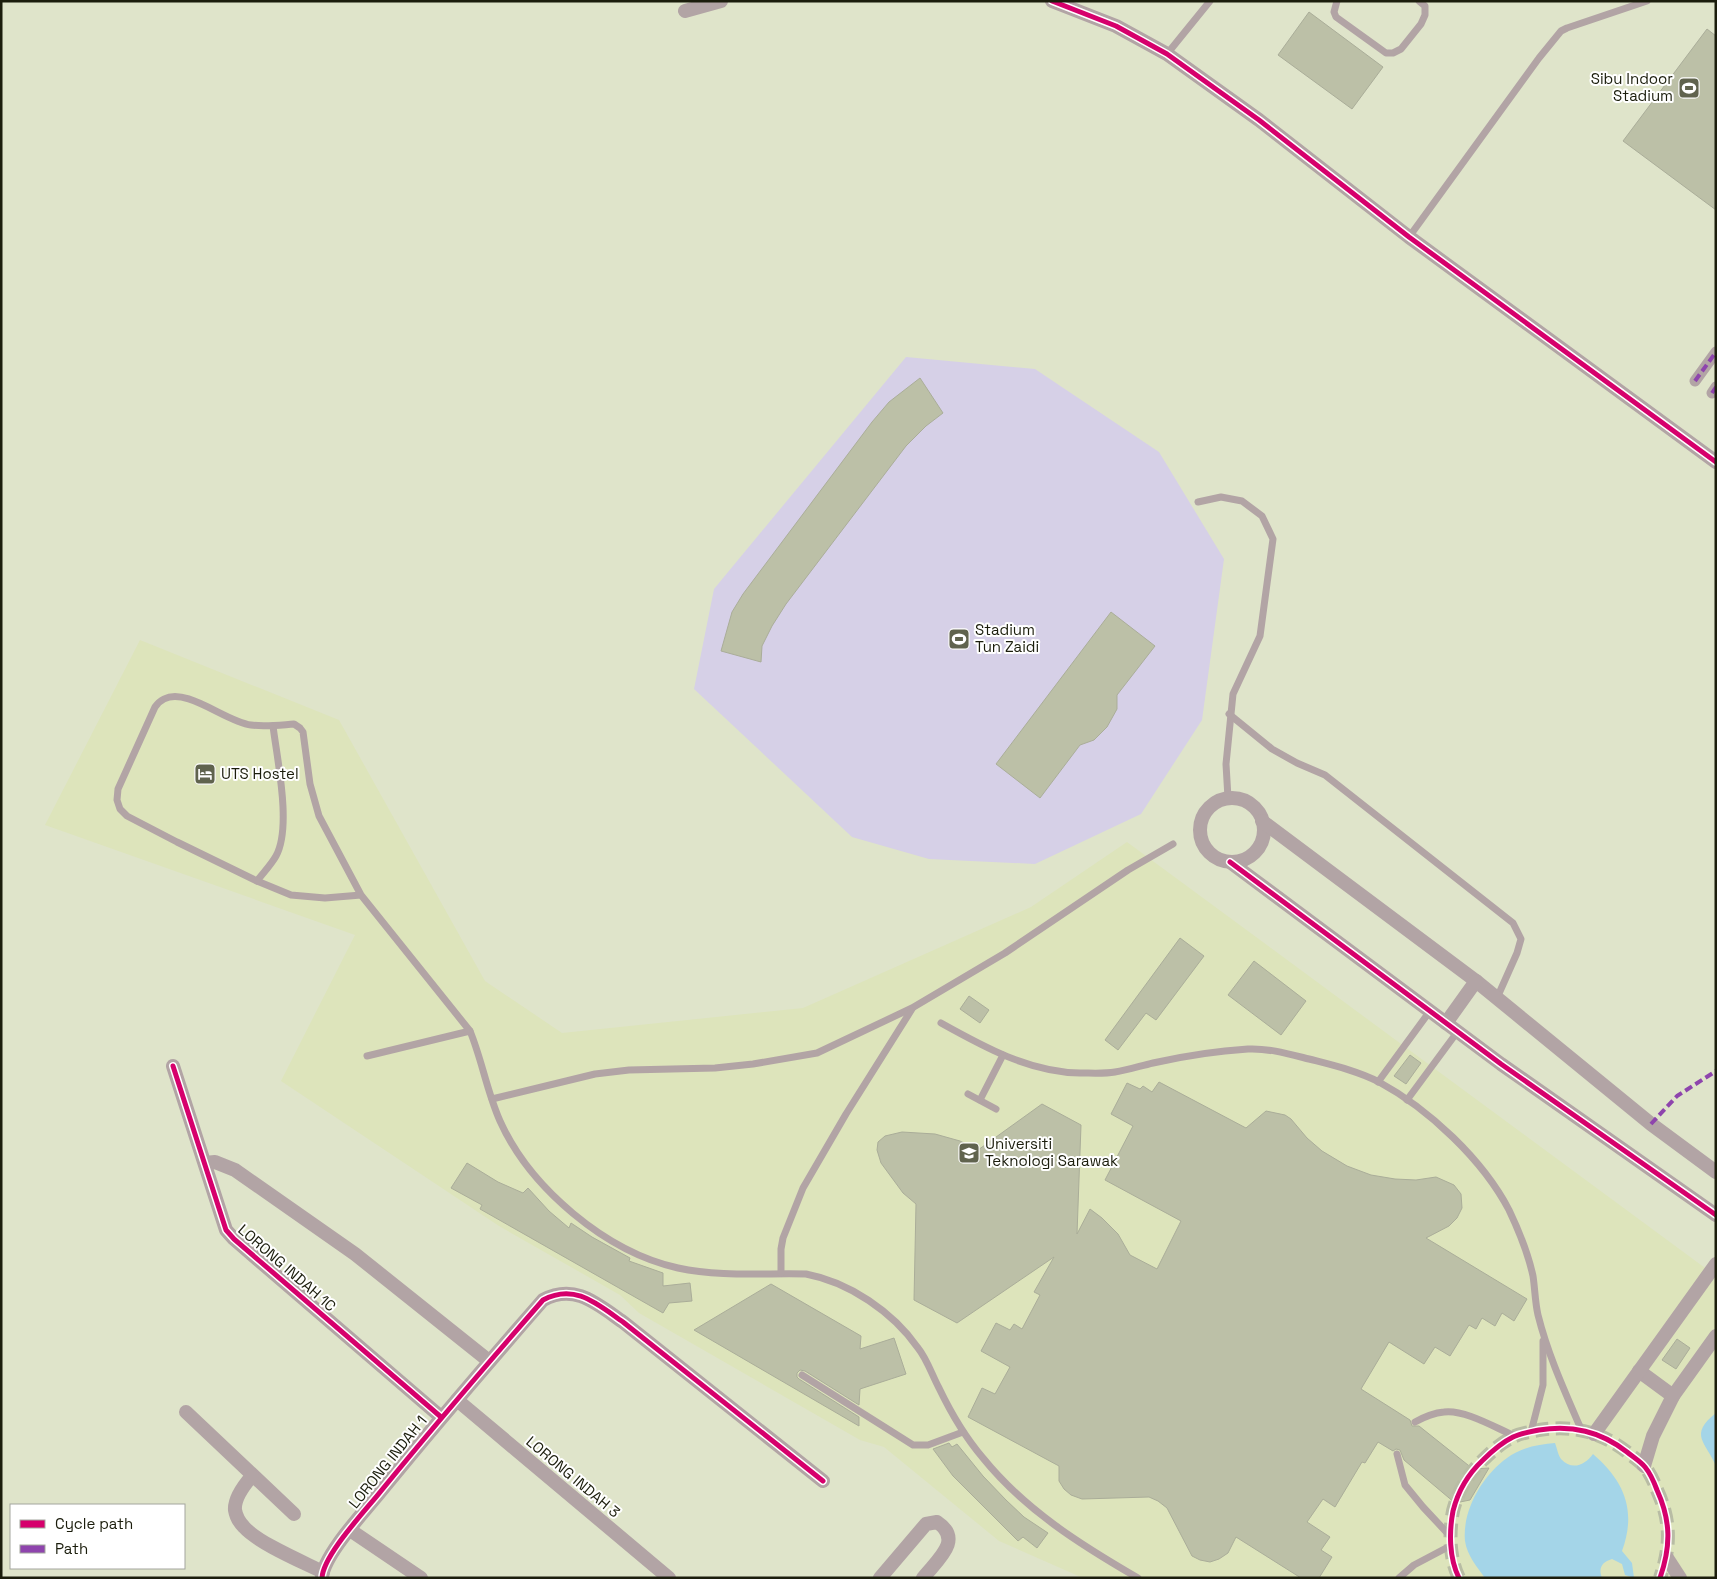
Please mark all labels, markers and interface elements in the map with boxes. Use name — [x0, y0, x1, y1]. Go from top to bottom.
place label: Sibu Indoor Stadium — [1591, 69, 1673, 105]
sports icon: Sibu Indoor Stadium — [1677, 76, 1701, 100]
place label: Stadium Tun Zaidi — [975, 620, 1039, 656]
sports icon: Stadium Tun Zaidi — [947, 627, 971, 651]
hotel icon: UTS Hostel — [193, 762, 217, 786]
place label: UTS Hostel — [221, 764, 299, 783]
place label: Universiti Teknologi Sarawak — [985, 1134, 1118, 1170]
school or university icon: Universiti Teknologi Sarawak — [957, 1141, 981, 1165]
street label: LORONG INDAH 1C — [234, 1220, 340, 1315]
street label: LORONG INDAH 1 — [344, 1411, 431, 1512]
street label: LORONG INDAH 3 — [522, 1432, 624, 1521]
legend — [10, 1504, 185, 1569]
text: Cycle path — [55, 1514, 133, 1533]
text: Path — [55, 1539, 88, 1558]

